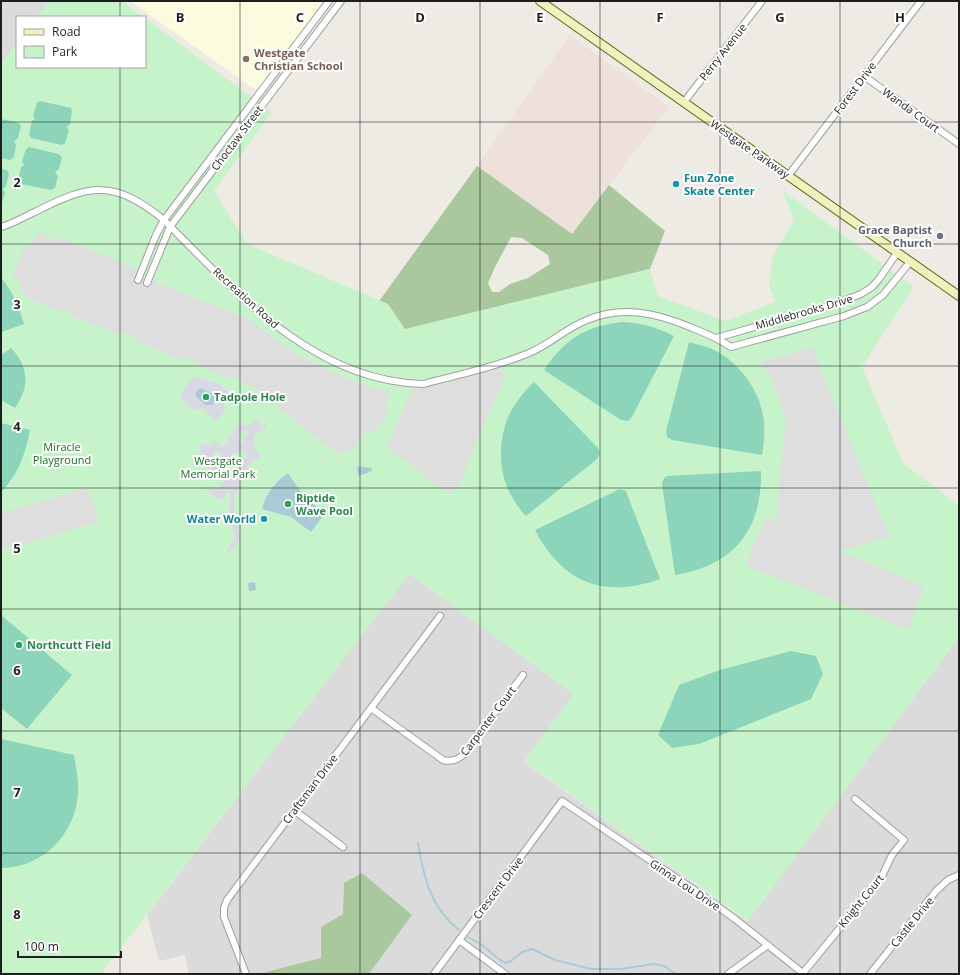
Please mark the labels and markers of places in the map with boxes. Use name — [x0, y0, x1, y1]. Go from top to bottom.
place label: Westgate Christian School — [254, 45, 343, 73]
marker: Westgate Christian School — [241, 54, 251, 64]
place label: Fun Zone Skate Center — [684, 170, 755, 198]
marker: Fun Zone Skate Center — [671, 179, 681, 189]
place label: Grace Baptist Church — [858, 222, 932, 250]
marker: Grace Baptist Church — [935, 231, 945, 241]
place label: Tadpole Hole — [214, 389, 286, 404]
marker: Tadpole Hole — [201, 392, 211, 402]
place label: Riptide Wave Pool — [296, 490, 353, 518]
marker: Riptide Wave Pool — [283, 499, 293, 509]
place label: Water World — [187, 511, 256, 526]
marker: Water World — [259, 514, 269, 524]
place label: Northcutt Field — [27, 637, 111, 652]
marker: Northcutt Field — [14, 640, 24, 650]

